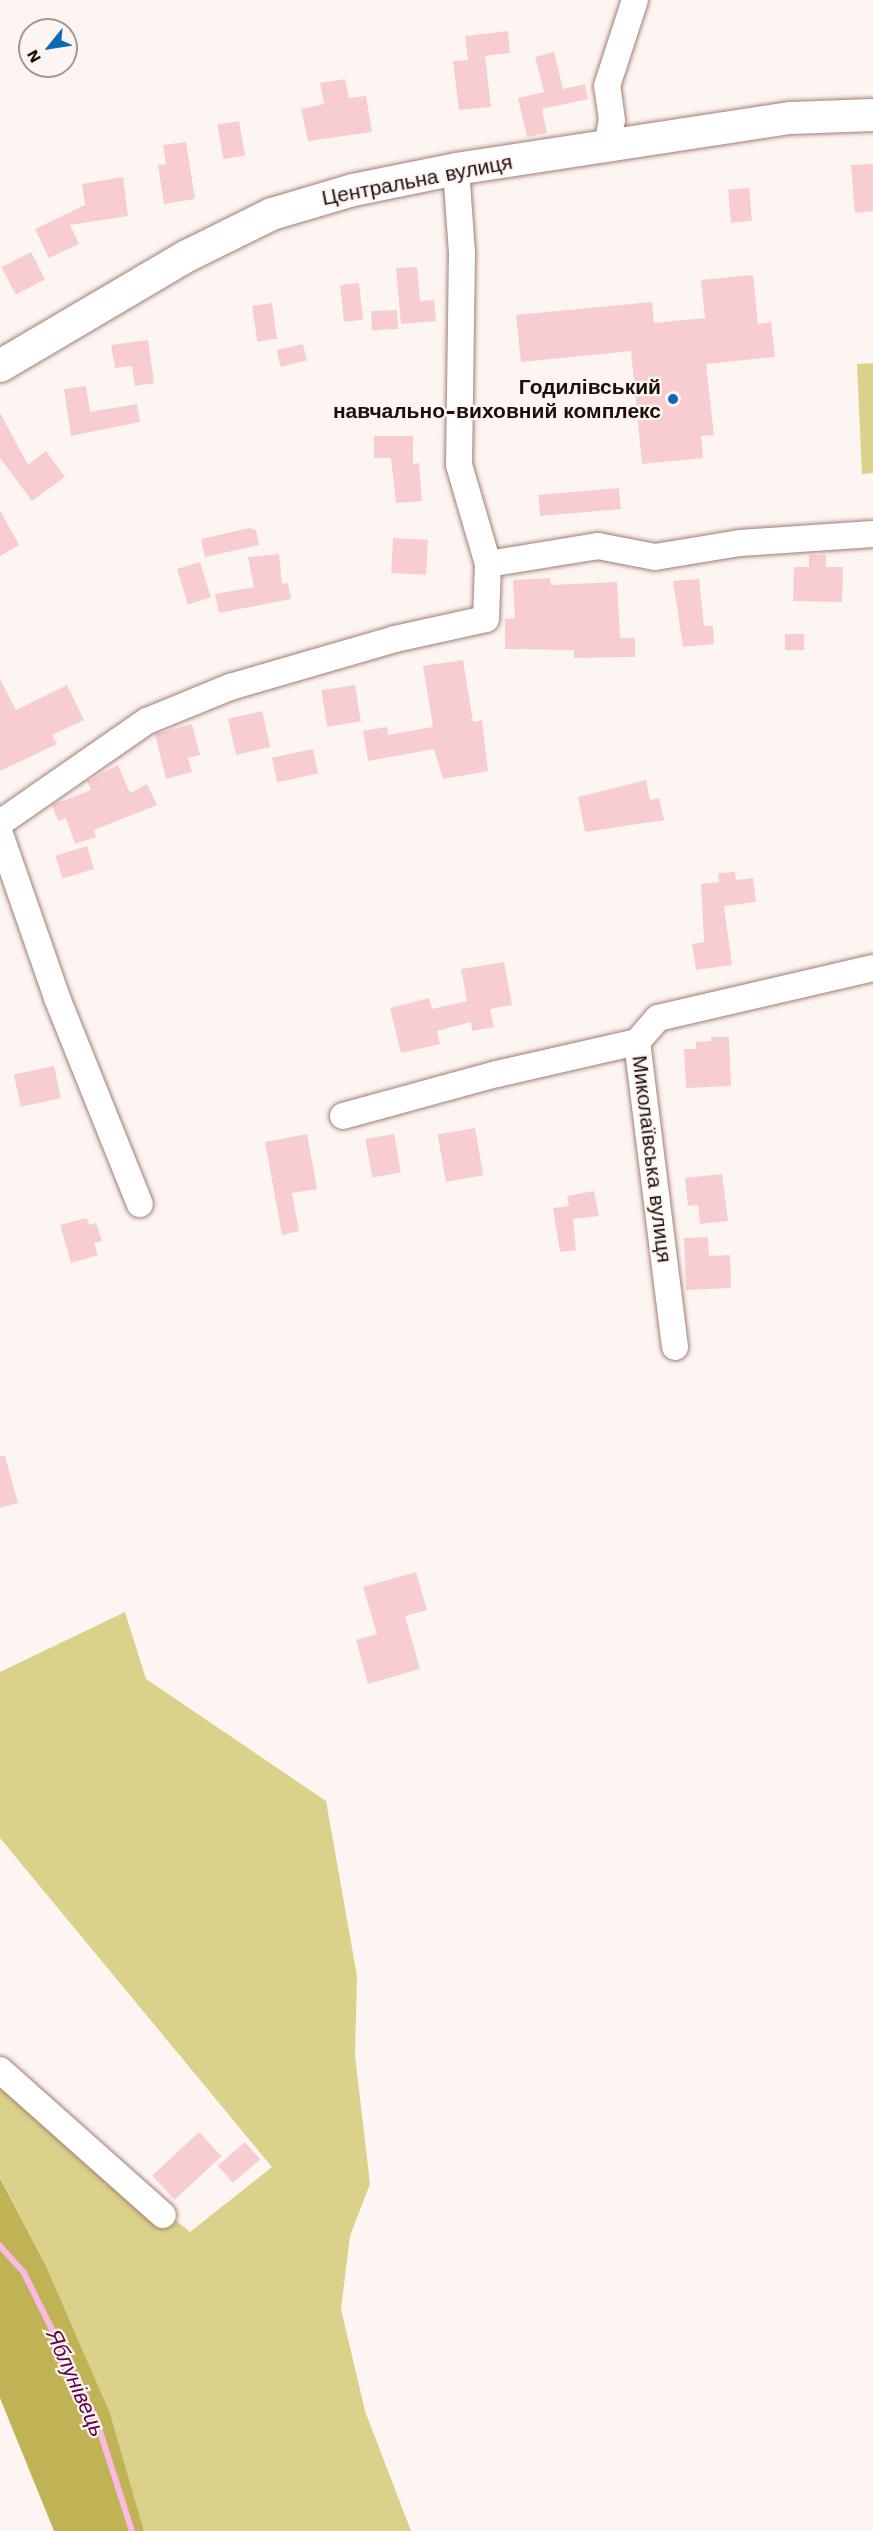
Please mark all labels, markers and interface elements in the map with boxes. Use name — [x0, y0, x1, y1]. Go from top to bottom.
north arrow — [18, 18, 78, 78]
text: N — [23, 46, 45, 66]
street label: Центральна вулиця — [320, 149, 514, 211]
place label: Годилівський навчально-виховний комплекс — [333, 374, 661, 424]
marker: Годилівський навчально-виховний комплекс — [666, 392, 680, 406]
street label: Миколаївська вулиця — [627, 1054, 677, 1264]
water label: Яблунівець — [41, 2325, 111, 2441]

